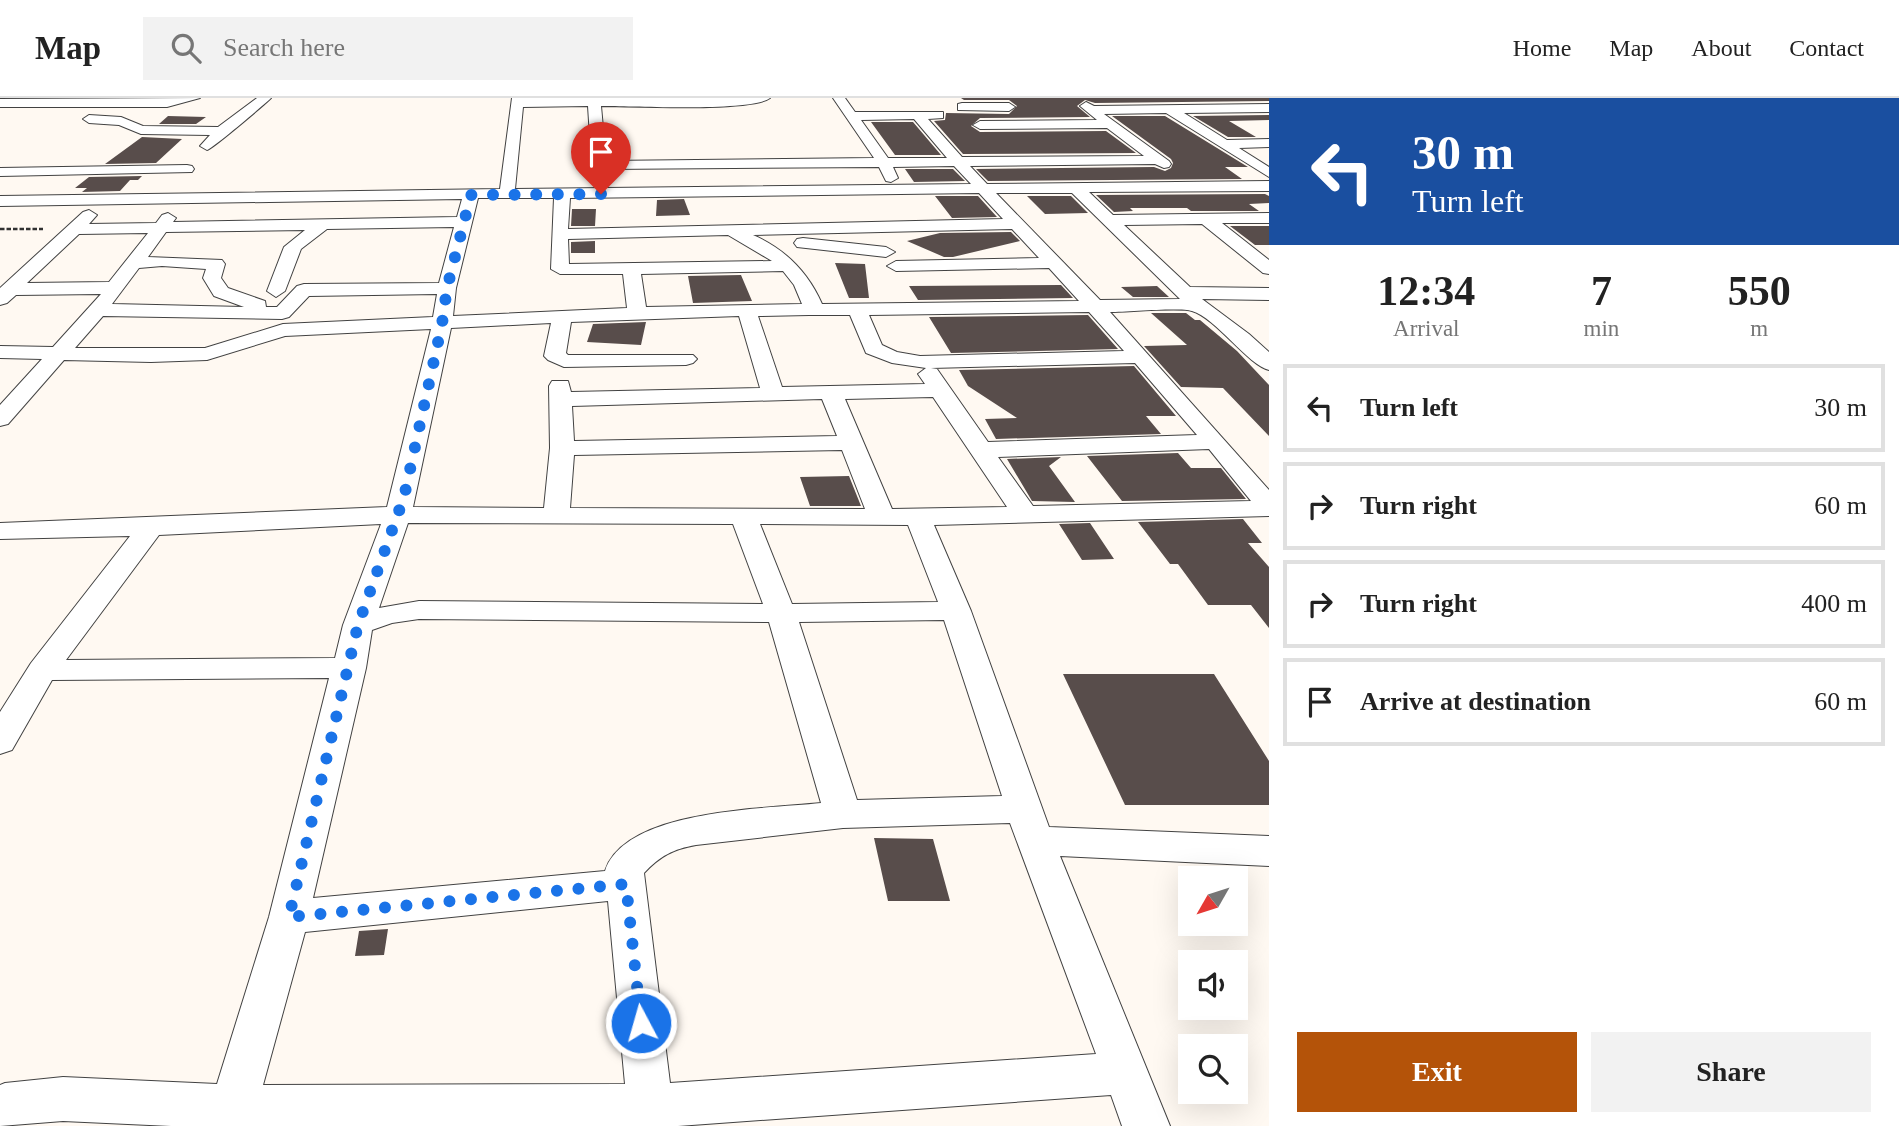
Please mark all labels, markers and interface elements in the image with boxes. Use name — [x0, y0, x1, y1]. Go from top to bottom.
search box — [143, 17, 633, 80]
icon: search — [167, 29, 205, 67]
text: Map — [35, 30, 101, 66]
text: Search here — [223, 33, 345, 62]
text: Home — [1513, 35, 1571, 61]
text: Map — [1609, 35, 1653, 61]
text: About — [1691, 35, 1751, 61]
text: Contact — [1789, 35, 1864, 61]
pin — [571, 122, 631, 194]
text: 30 m — [1412, 125, 1514, 180]
icon: left — [1297, 126, 1388, 217]
icon: arrive — [582, 133, 620, 171]
text: Turn left — [1412, 183, 1524, 219]
text: 12:34 — [1377, 268, 1475, 314]
text: 7 — [1591, 268, 1612, 314]
text: 550 — [1728, 268, 1791, 314]
text: Arrival — [1393, 316, 1460, 341]
text: min — [1584, 316, 1619, 341]
text: m — [1750, 316, 1768, 341]
icon: left — [1301, 389, 1339, 427]
text: Turn left — [1360, 393, 1458, 422]
text: 30 m — [1814, 393, 1867, 422]
icon: right — [1301, 487, 1339, 525]
text: Turn right — [1360, 491, 1477, 520]
text: 60 m — [1814, 491, 1867, 520]
icon: right — [1301, 585, 1339, 623]
text: Turn right — [1360, 589, 1477, 618]
text: 400 m — [1801, 589, 1867, 618]
icon: arrive — [1301, 683, 1339, 721]
text: Arrive at destination — [1360, 687, 1591, 716]
text: 60 m — [1814, 687, 1867, 716]
north arrow — [1178, 866, 1248, 936]
map controls — [1178, 866, 1248, 1104]
button: sound — [1178, 950, 1248, 1020]
position arrow — [604, 986, 678, 1060]
button: Exit — [1297, 1032, 1577, 1112]
button: Share — [1591, 1032, 1871, 1112]
button: search — [1178, 1034, 1248, 1104]

